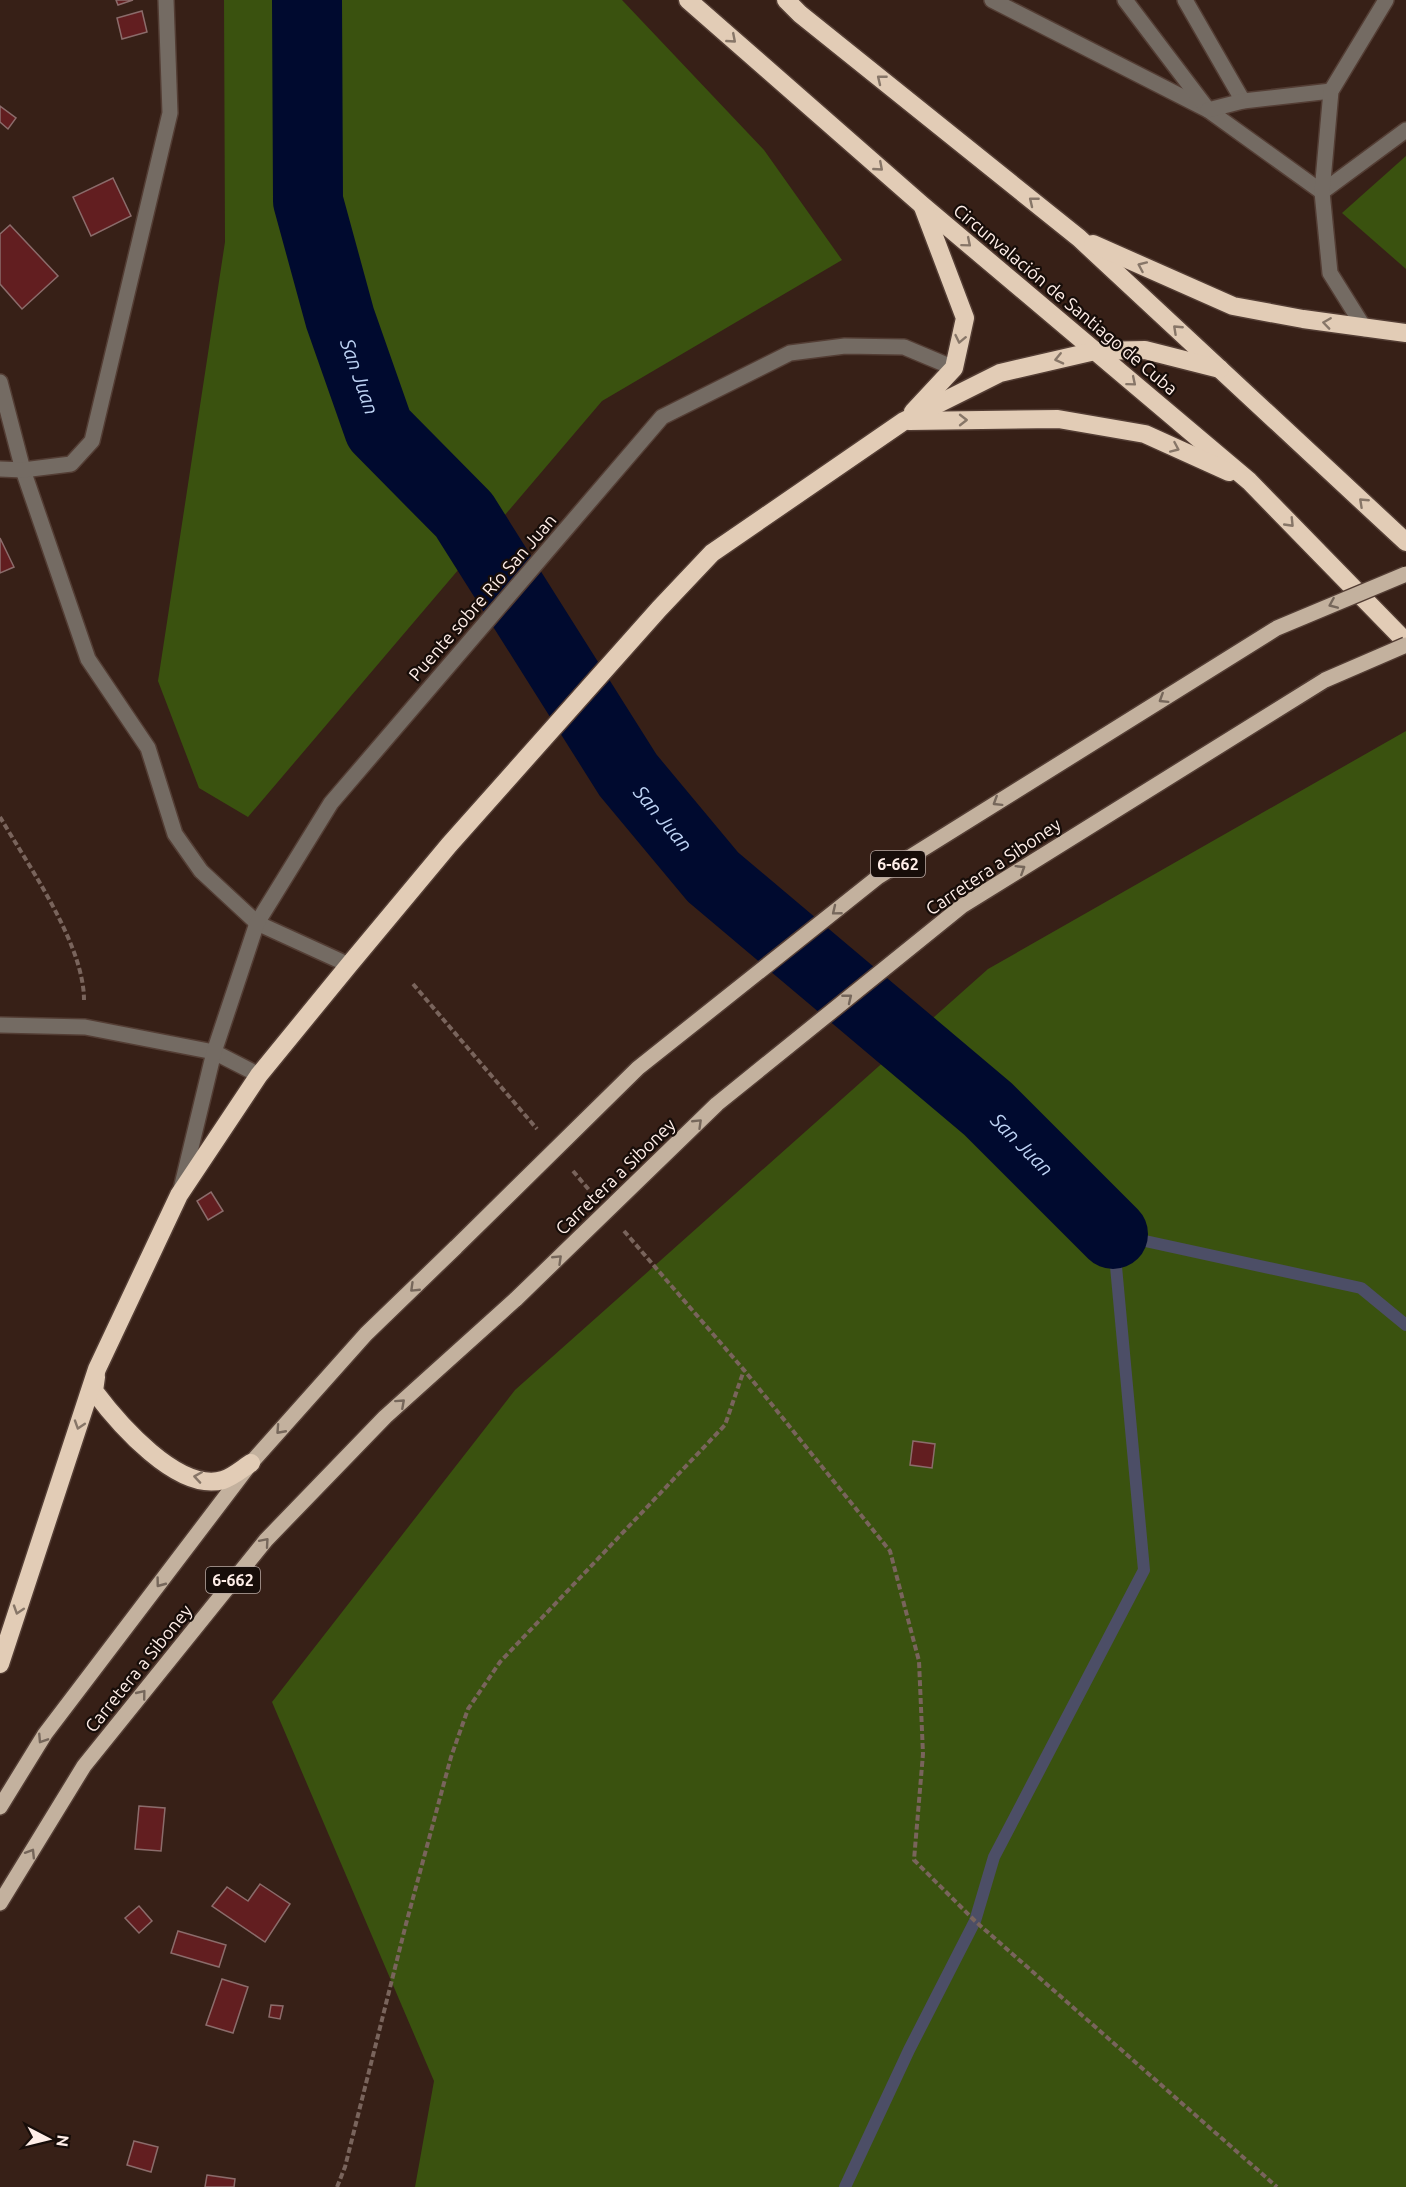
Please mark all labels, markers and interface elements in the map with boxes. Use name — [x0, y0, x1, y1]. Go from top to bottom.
one-way arrow — [725, 31, 736, 42]
one-way arrow — [877, 76, 888, 87]
one-way arrow — [872, 160, 882, 171]
one-way arrow — [1029, 198, 1040, 209]
street label: Circunvalación de Santiago de Cuba — [950, 200, 1182, 398]
one-way arrow — [960, 236, 971, 247]
one-way arrow — [1138, 261, 1149, 273]
one-way arrow — [1323, 317, 1332, 329]
one-way arrow — [1173, 325, 1183, 336]
water label: San Juan — [336, 334, 384, 417]
one-way arrow — [955, 334, 968, 344]
one-way arrow — [1055, 351, 1065, 364]
one-way arrow — [1125, 375, 1136, 386]
one-way arrow — [958, 414, 967, 426]
one-way arrow — [1168, 440, 1179, 452]
one-way arrow — [1359, 498, 1370, 509]
street label: Puente sobre Río San Juan — [404, 510, 560, 684]
one-way arrow — [1282, 515, 1293, 526]
one-way arrow — [1328, 597, 1339, 609]
one-way arrow — [1159, 692, 1170, 703]
water label: San Juan — [629, 779, 698, 855]
one-way arrow — [993, 795, 1003, 807]
street label: Carretera a Siboney — [922, 813, 1064, 919]
road number: 6-662 — [871, 851, 925, 877]
one-way arrow — [1014, 866, 1025, 877]
one-way arrow — [831, 903, 842, 914]
one-way arrow — [841, 994, 852, 1005]
water label: San Juan — [986, 1107, 1059, 1180]
street label: Carretera a Siboney — [551, 1114, 679, 1238]
one-way arrow — [690, 1119, 701, 1130]
one-way arrow — [551, 1255, 562, 1266]
one-way arrow — [410, 1281, 420, 1292]
one-way arrow — [394, 1399, 405, 1410]
one-way arrow — [74, 1419, 86, 1430]
one-way arrow — [276, 1423, 287, 1434]
one-way arrow — [193, 1472, 203, 1484]
one-way arrow — [257, 1538, 268, 1549]
road number: 6-662 — [206, 1567, 260, 1593]
one-way arrow — [156, 1577, 167, 1588]
street label: Carretera a Siboney — [80, 1600, 196, 1736]
one-way arrow — [13, 1604, 25, 1615]
one-way arrow — [135, 1690, 146, 1701]
one-way arrow — [38, 1733, 50, 1743]
one-way arrow — [23, 1849, 35, 1859]
north arrow — [18, 2109, 78, 2169]
text: N — [53, 2134, 73, 2148]

